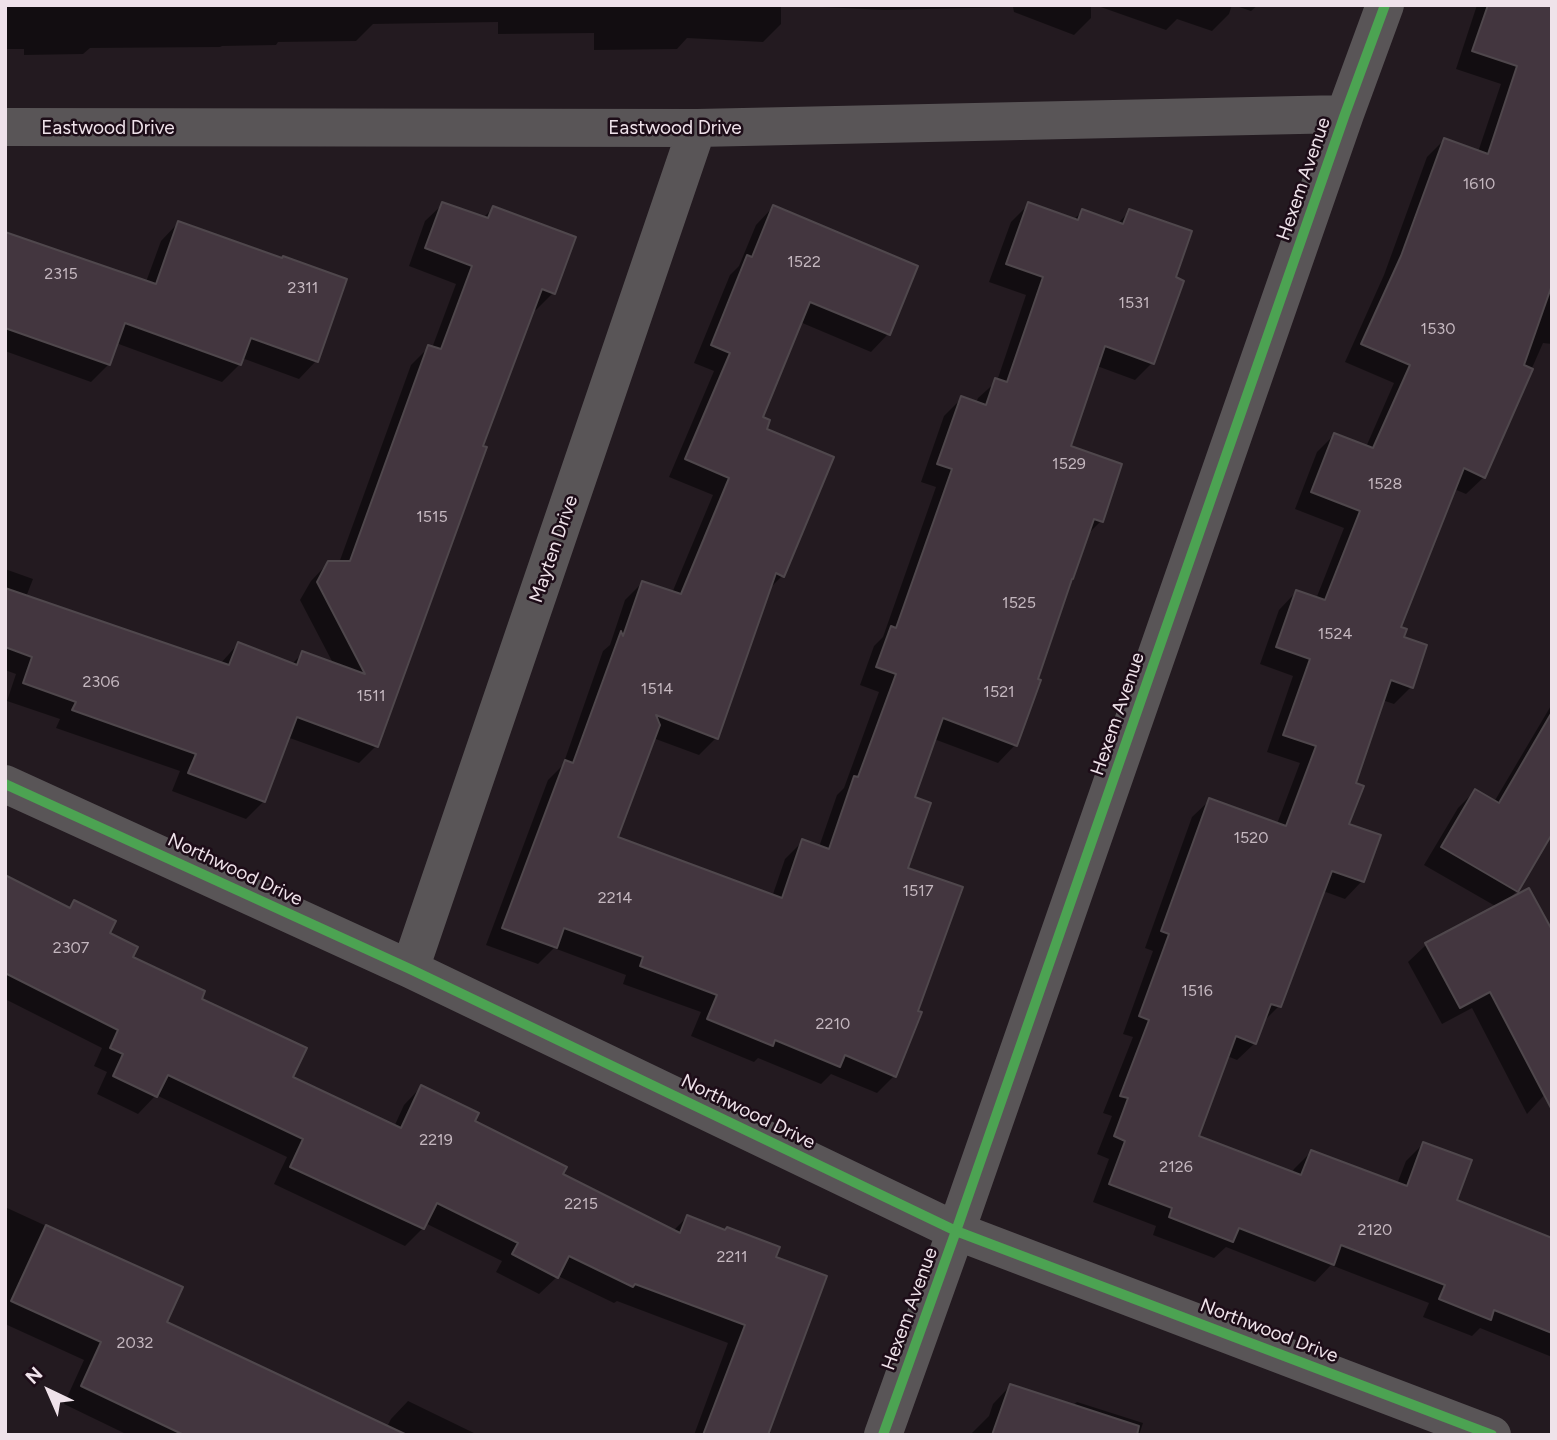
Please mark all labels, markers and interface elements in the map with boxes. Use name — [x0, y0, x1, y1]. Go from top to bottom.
street label: Hexem Avenue — [1272, 114, 1336, 244]
street label: Eastwood Drive — [41, 117, 175, 139]
street label: Eastwood Drive — [608, 117, 742, 139]
house number: 1610 — [1463, 174, 1495, 194]
house number: 1522 — [787, 252, 821, 272]
house number: 2315 — [44, 264, 78, 284]
house number: 2311 — [288, 278, 318, 298]
house number: 1531 — [1118, 293, 1150, 313]
house number: 1530 — [1421, 319, 1455, 339]
house number: 1529 — [1052, 454, 1086, 474]
house number: 1528 — [1368, 474, 1402, 494]
street label: Mayten Drive — [525, 492, 583, 606]
house number: 1515 — [416, 507, 448, 527]
house number: 1525 — [1002, 593, 1036, 613]
house number: 1524 — [1318, 624, 1352, 644]
street label: Hexem Avenue — [1086, 649, 1150, 779]
house number: 2306 — [83, 672, 119, 692]
house number: 1514 — [641, 679, 673, 699]
house number: 1521 — [983, 682, 1015, 702]
house number: 1511 — [356, 686, 386, 706]
house number: 1520 — [1233, 828, 1269, 848]
street label: Northwood Drive — [164, 829, 306, 911]
house number: 1517 — [902, 881, 934, 901]
house number: 2214 — [598, 888, 632, 908]
house number: 2307 — [53, 938, 89, 958]
house number: 1516 — [1181, 981, 1213, 1001]
house number: 2210 — [816, 1014, 850, 1034]
street label: Northwood Drive — [677, 1070, 819, 1154]
house number: 2219 — [419, 1130, 453, 1150]
house number: 2126 — [1159, 1157, 1193, 1177]
house number: 2215 — [564, 1194, 598, 1214]
house number: 2120 — [1358, 1220, 1392, 1240]
street label: Hexem Avenue — [877, 1245, 943, 1373]
house number: 2211 — [716, 1247, 748, 1267]
street label: Northwood Drive — [1197, 1294, 1341, 1368]
house number: 2032 — [117, 1333, 153, 1353]
north arrow — [14, 1356, 84, 1426]
text: N — [21, 1362, 47, 1389]

